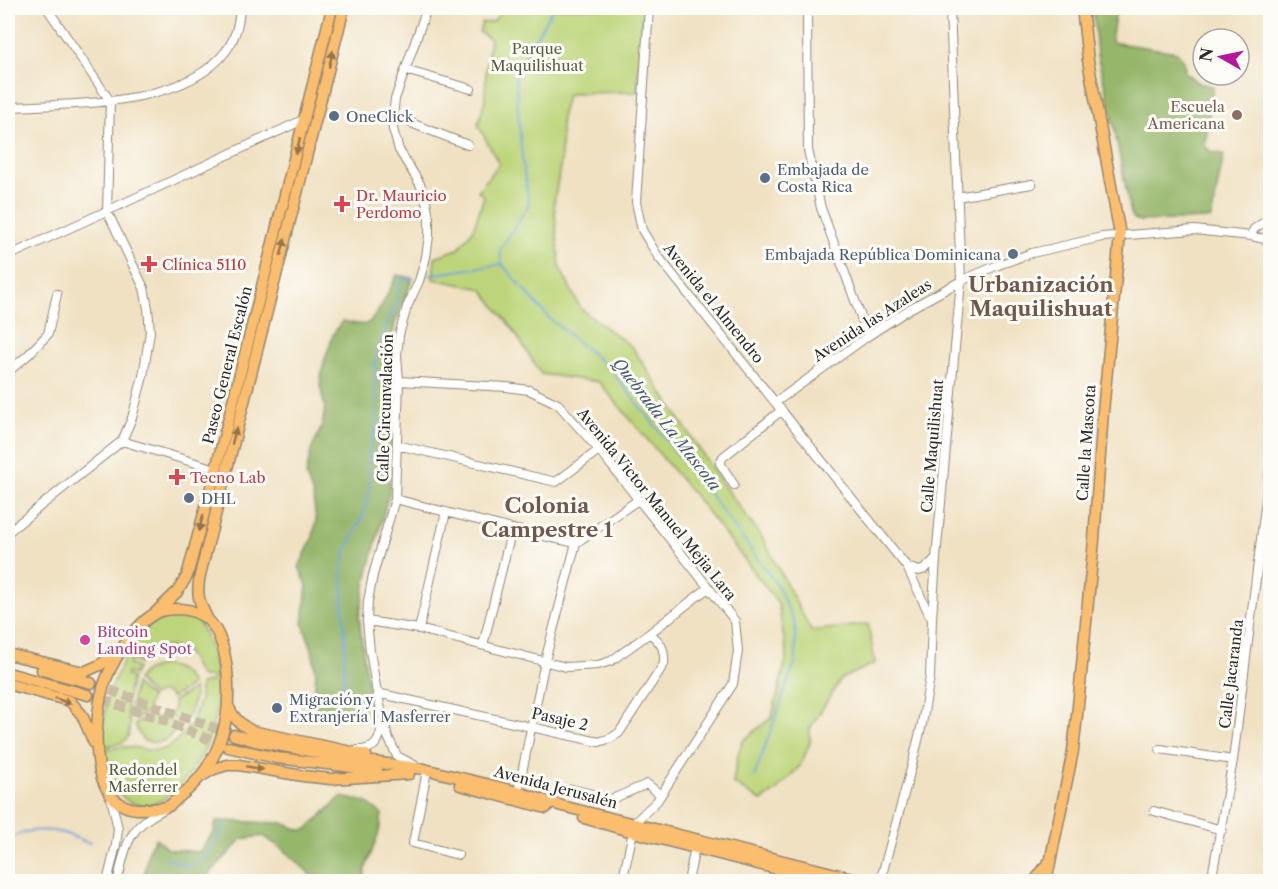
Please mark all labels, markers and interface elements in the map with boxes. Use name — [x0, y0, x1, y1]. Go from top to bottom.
north arrow — [1191, 27, 1251, 87]
park label: Parque Maquilishuat — [490, 39, 584, 75]
text: N — [1195, 46, 1217, 63]
one-way arrow — [326, 49, 336, 68]
place label: Escuela Americana — [1147, 97, 1225, 133]
place label: OneClick — [346, 107, 415, 126]
marker: Escuela Americana — [1230, 108, 1244, 122]
marker: OneClick — [327, 109, 341, 123]
one-way arrow — [292, 137, 302, 155]
place label: Embajada de Costa Rica — [777, 160, 869, 196]
marker: Embajada de Costa Rica — [758, 171, 772, 185]
place label: Dr. Mauricio Perdomo — [356, 186, 447, 222]
marker: Dr. Mauricio Perdomo — [333, 195, 351, 213]
one-way arrow — [278, 238, 288, 257]
street label: Avenida el Almendro — [659, 238, 768, 367]
place label: Embajada República Dominicana — [765, 245, 1001, 264]
marker: Embajada República Dominicana — [1006, 247, 1020, 261]
marker: Clínica 5110 — [140, 255, 158, 273]
place label: Clínica 5110 — [162, 255, 246, 274]
district label: Urbanización Maquilishuat — [968, 272, 1114, 321]
street label: Avenida las Azaleas — [808, 275, 935, 366]
street label: Paseo General Escalón — [198, 283, 256, 446]
street label: Calle Circunvalación — [373, 333, 397, 482]
water label: Quebrada La Mascota — [609, 354, 725, 495]
street label: Calle Maquilishuat — [917, 378, 947, 514]
street label: Calle la Mascota — [1072, 384, 1100, 502]
street label: Avenida Victor Manuel Mejia Lara — [573, 403, 741, 604]
one-way arrow — [230, 427, 240, 446]
marker: Tecno Lab — [168, 468, 186, 486]
place label: Tecno Lab — [190, 468, 265, 487]
place label: DHL — [201, 489, 236, 508]
marker: DHL — [182, 491, 196, 505]
district label: Colonia Campestre 1 — [481, 493, 614, 542]
one-way arrow — [196, 514, 206, 532]
street label: Calle Jacaranda — [1215, 618, 1247, 730]
place label: Bitcoin Landing Spot — [97, 622, 192, 658]
marker: Bitcoin Landing Spot — [78, 633, 92, 647]
place label: Migración y Extranjería | Masferrer — [289, 690, 451, 726]
one-way arrow — [55, 696, 73, 706]
marker: Migración y Extranjería | Masferrer — [270, 701, 284, 715]
street label: Pasaje 2 — [530, 703, 590, 735]
park label: Redondel Masferrer — [108, 760, 179, 796]
street label: Avenida Jerusalén — [491, 761, 620, 813]
one-way arrow — [246, 764, 265, 773]

